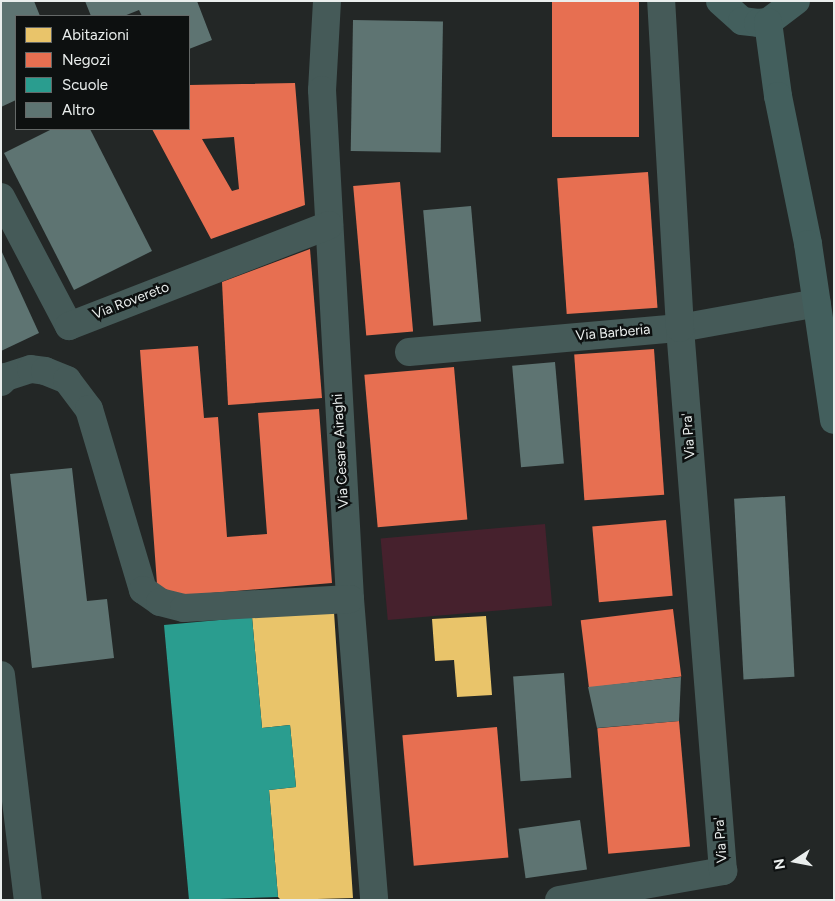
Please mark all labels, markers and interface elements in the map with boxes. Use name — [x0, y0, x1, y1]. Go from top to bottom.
legend — [15, 15, 190, 130]
text: Abitazioni — [62, 26, 129, 44]
text: Negozi — [62, 51, 110, 69]
text: Scuole — [62, 76, 108, 94]
text: Altro — [62, 101, 95, 119]
street label: Via Rovereto — [90, 279, 172, 323]
street label: Via Barberia — [575, 321, 651, 345]
street label: Via Cesare Airaghi — [330, 393, 352, 509]
street label: Via Pra' — [679, 412, 699, 460]
street label: Via Pra' — [711, 816, 731, 864]
north arrow — [770, 836, 820, 886]
text: N — [770, 857, 789, 871]

